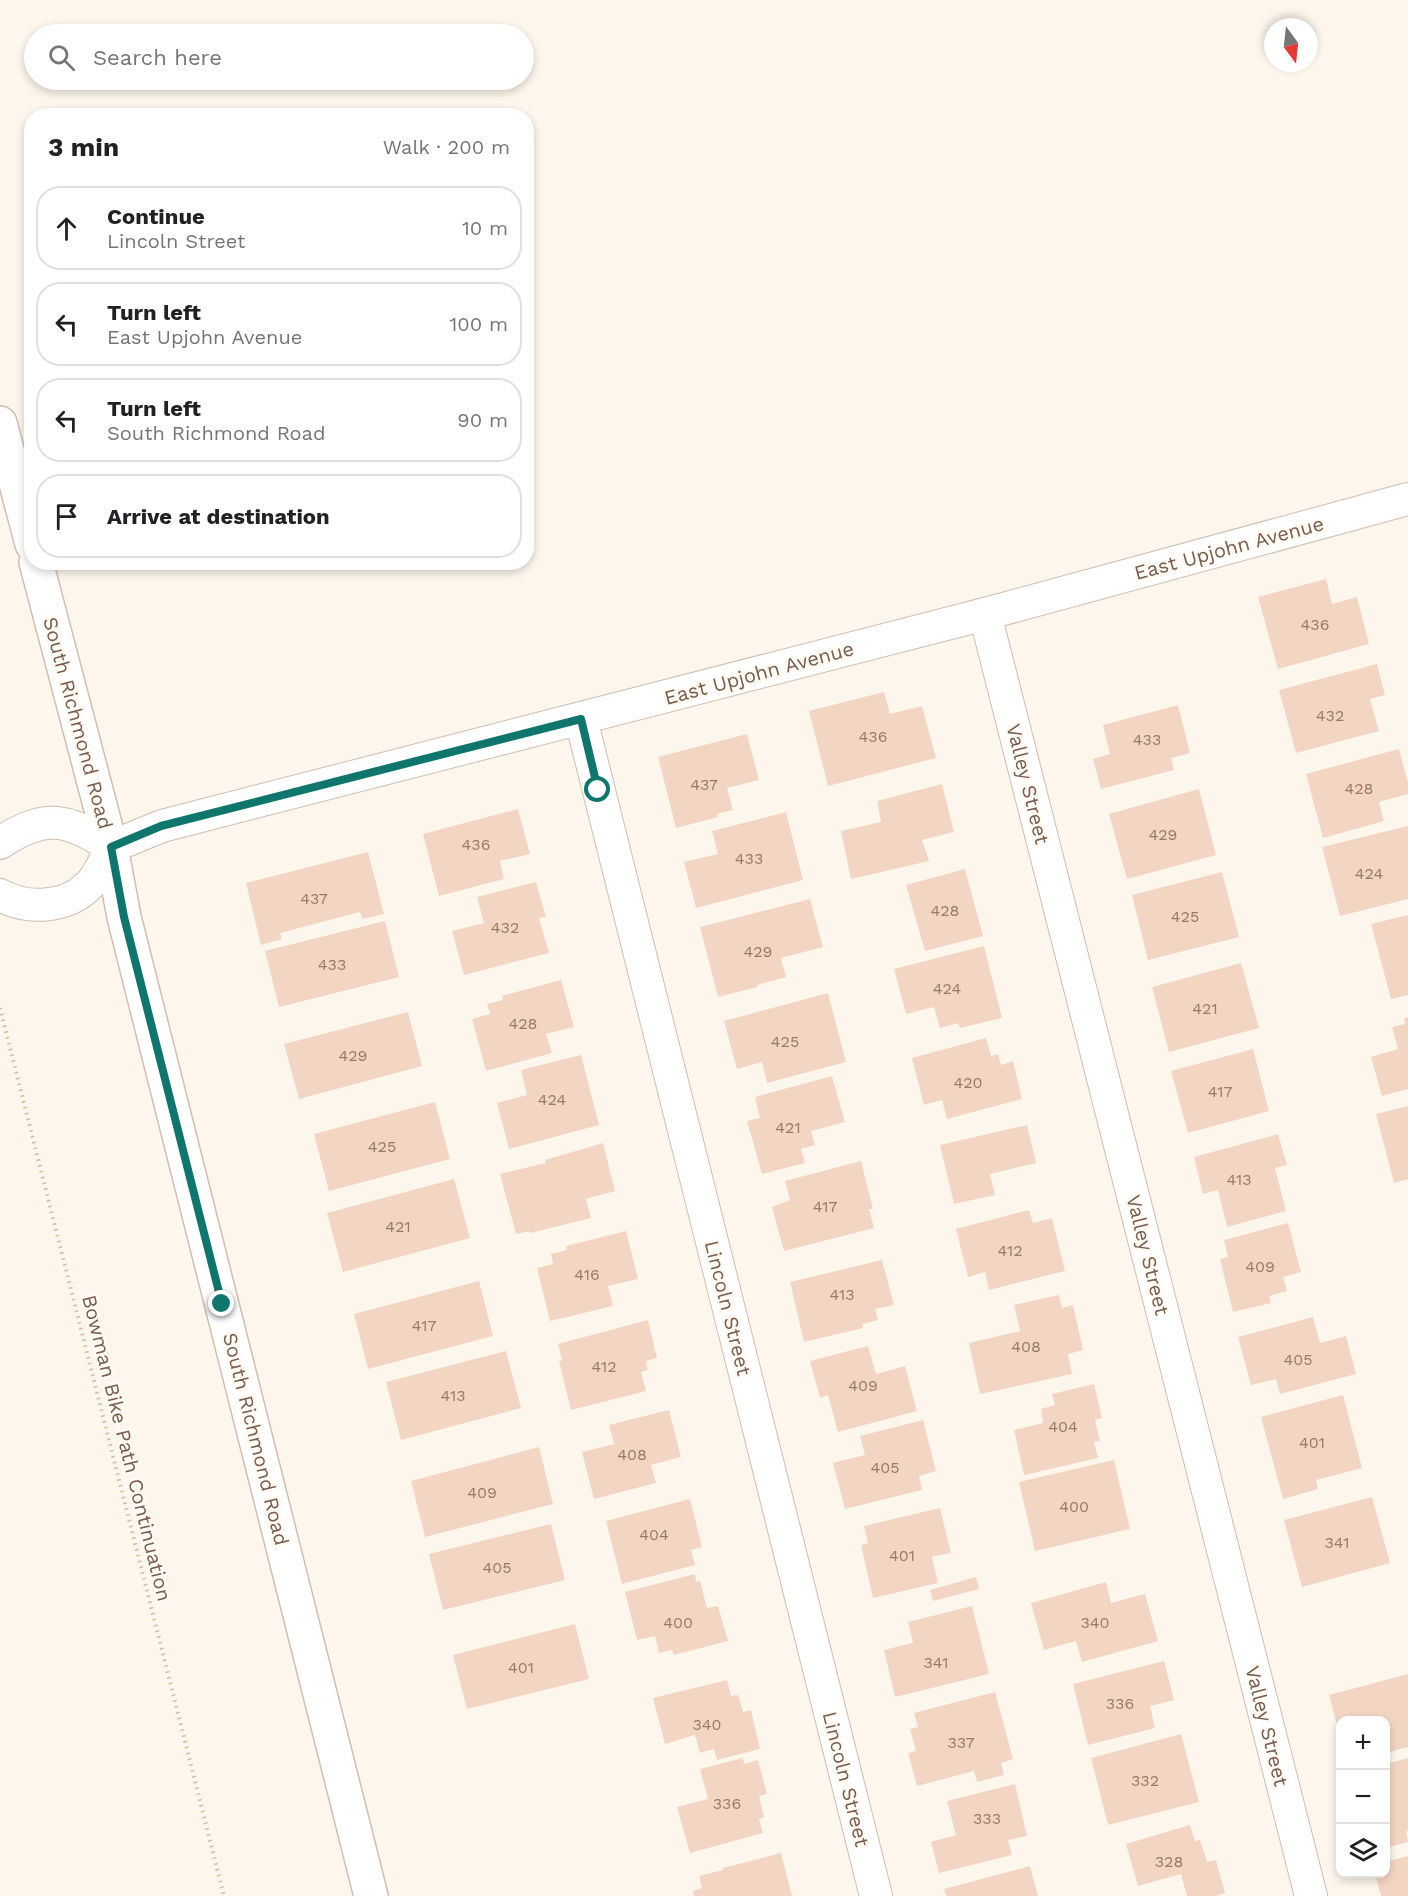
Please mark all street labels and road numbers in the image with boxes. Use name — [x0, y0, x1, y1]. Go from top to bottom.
street label: East Upjohn Avenue — [1132, 511, 1326, 585]
street label: South Richmond Road — [38, 614, 118, 832]
street label: East Upjohn Avenue — [662, 636, 856, 710]
street label: Valley Street — [1001, 721, 1055, 847]
street label: Valley Street — [1121, 1192, 1175, 1318]
street label: Lincoln Street — [700, 1238, 757, 1379]
street label: Bowman Bike Path Continuation — [77, 1292, 177, 1604]
street label: South Richmond Road — [218, 1330, 294, 1548]
street label: Valley Street — [1240, 1663, 1294, 1789]
street label: Lincoln Street — [818, 1709, 875, 1850]

